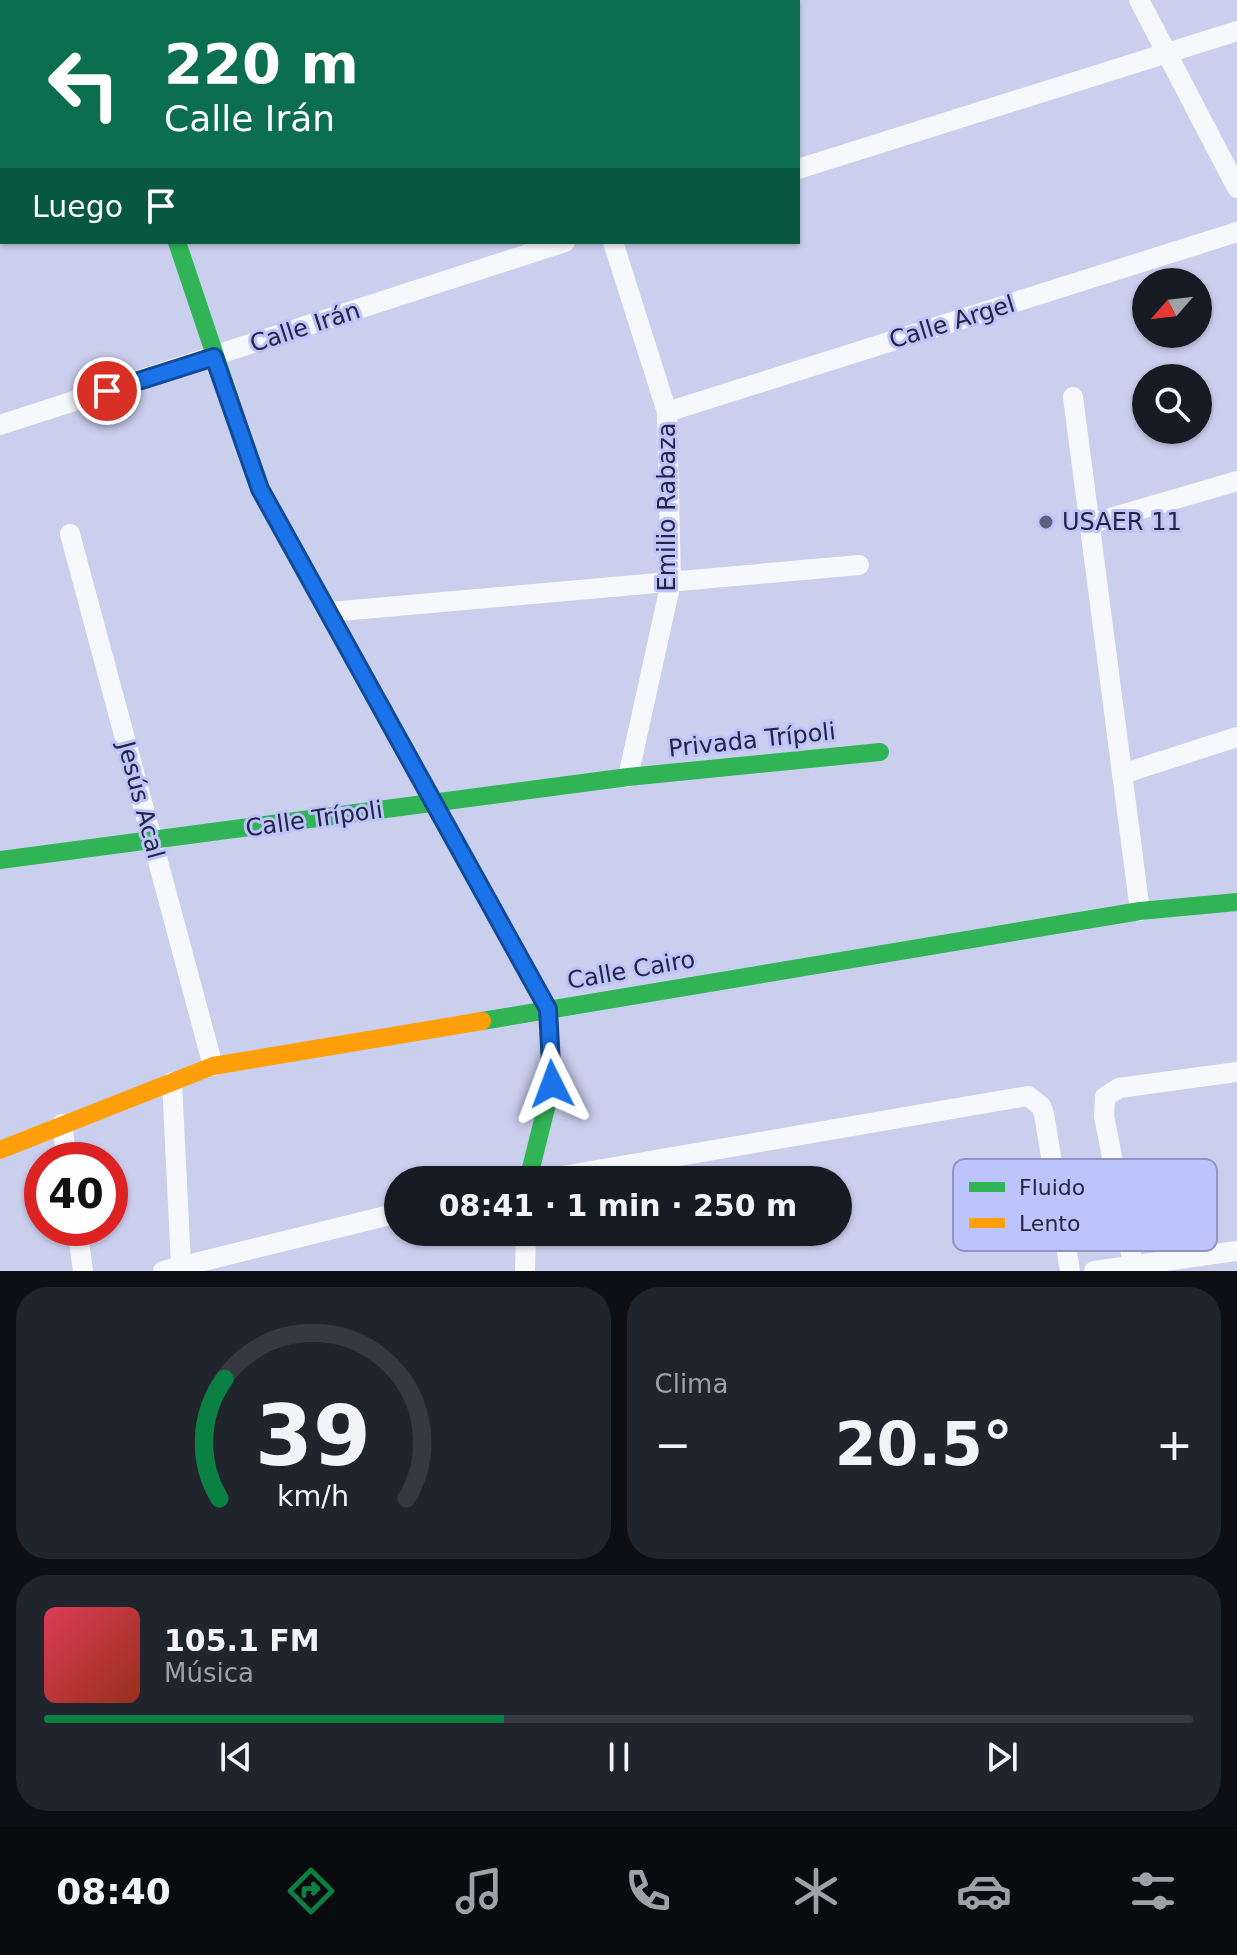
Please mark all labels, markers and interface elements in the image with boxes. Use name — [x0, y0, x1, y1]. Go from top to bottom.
text: 220 m — [164, 31, 359, 96]
icon: left — [32, 32, 136, 136]
text: Calle Irán — [164, 98, 335, 139]
icon: arrive — [139, 184, 183, 228]
text: Luego — [32, 189, 123, 224]
north arrow — [1132, 268, 1212, 348]
map controls — [1132, 268, 1212, 444]
street label: Calle Argel — [886, 290, 1018, 354]
street label: Calle Irán — [246, 296, 364, 358]
pin — [73, 357, 141, 425]
button: search — [1132, 364, 1212, 444]
icon: arrive — [85, 369, 129, 413]
street label: Emilio Rabaza — [653, 423, 681, 591]
place label: USAER 11 — [1062, 508, 1182, 536]
marker: USAER 11 — [1037, 513, 1055, 531]
street label: Privada Trípoli — [667, 717, 837, 763]
street label: Jesús Acal — [111, 736, 170, 862]
street label: Calle Trípoli — [244, 796, 384, 842]
street label: Calle Cairo — [565, 945, 697, 995]
position arrow — [510, 1042, 594, 1126]
speed limit sign: 40 — [24, 1142, 128, 1246]
legend — [953, 1159, 1217, 1251]
text: Fluido — [1019, 1175, 1085, 1200]
text: 08:41 · 1 min · 250 m — [439, 1188, 797, 1223]
text: Lento — [1019, 1211, 1080, 1236]
text: Clima — [655, 1369, 728, 1399]
text: 39 — [255, 1388, 371, 1485]
text: 20.5° — [835, 1409, 1013, 1479]
text: − — [655, 1419, 691, 1470]
text: + — [1156, 1419, 1193, 1470]
text: km/h — [277, 1479, 349, 1513]
text: 105.1 FM — [164, 1623, 320, 1658]
text: Música — [164, 1658, 254, 1688]
icon: previous — [214, 1735, 258, 1779]
icon: pause — [597, 1735, 641, 1779]
icon: next — [980, 1735, 1024, 1779]
icon: directions — [283, 1863, 339, 1919]
icon: music — [451, 1863, 507, 1919]
icon: phone — [620, 1863, 676, 1919]
icon: climate — [788, 1863, 844, 1919]
icon: car — [956, 1863, 1012, 1919]
icon: filters — [1125, 1863, 1181, 1919]
text: 08:40 — [56, 1871, 171, 1912]

